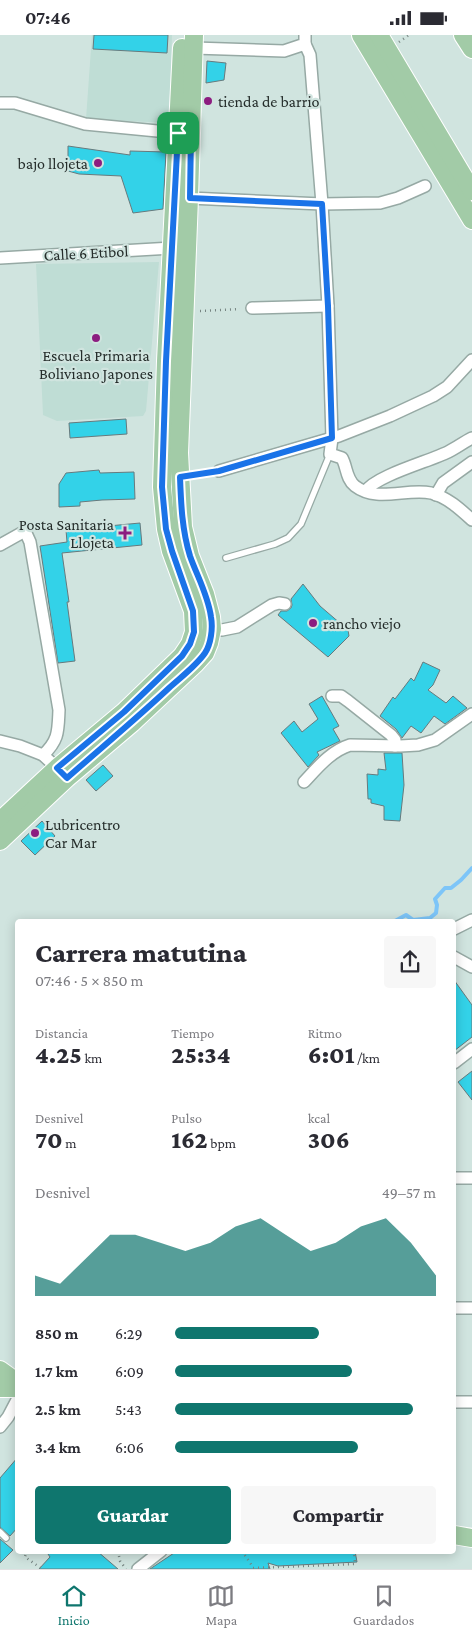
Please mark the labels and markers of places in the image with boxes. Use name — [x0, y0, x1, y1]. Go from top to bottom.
place label: tienda de barrio — [218, 93, 320, 110]
marker: tienda de barrio — [202, 95, 214, 107]
pin — [157, 112, 199, 154]
place label: bajo llojeta — [18, 155, 89, 173]
marker: bajo llojeta — [92, 157, 104, 169]
marker: Escuela Primaria Boliviano Japones — [90, 332, 102, 344]
place label: Escuela Primaria Boliviano Japones — [39, 347, 153, 383]
place label: Posta Sanitaria Llojeta — [19, 516, 115, 552]
marker: Posta Sanitaria Llojeta — [118, 526, 132, 540]
place label: rancho viejo — [323, 615, 401, 633]
marker: rancho viejo — [307, 617, 319, 629]
place label: Lubricentro Car Mar — [45, 816, 120, 851]
marker: Lubricentro Car Mar — [29, 827, 41, 839]

